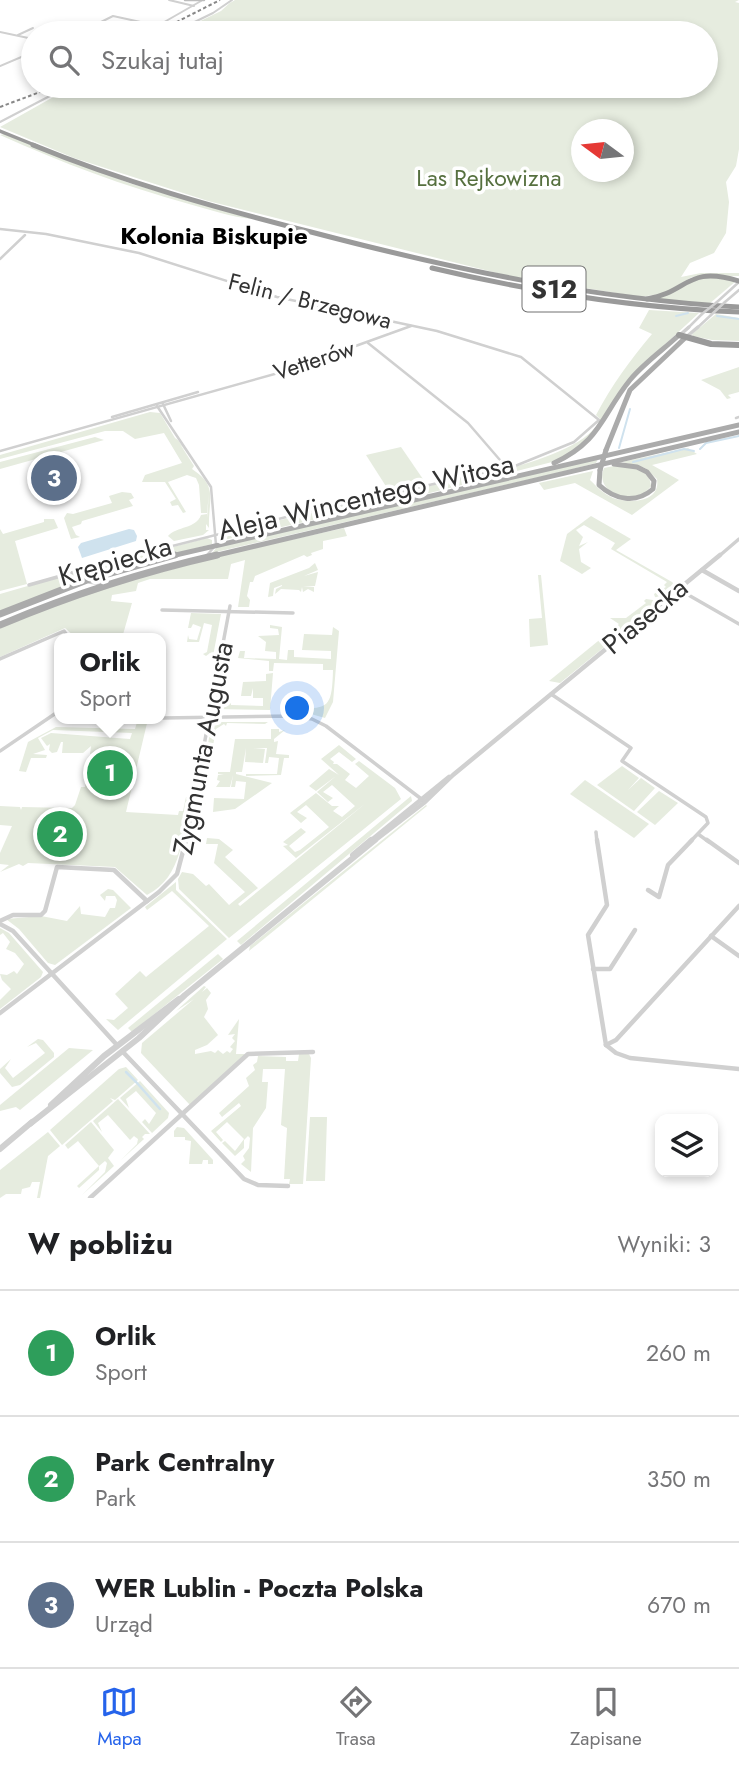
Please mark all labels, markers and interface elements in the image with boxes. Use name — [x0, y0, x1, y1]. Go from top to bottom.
search box — [21, 21, 718, 98]
icon: search — [45, 41, 83, 79]
text: Szukaj tutaj — [101, 41, 224, 79]
north arrow — [571, 119, 634, 182]
park label: Las Rejkowizna — [416, 161, 562, 195]
district label: Kolonia Biskupie — [120, 218, 308, 253]
street label: Felin / Brzegowa — [225, 264, 395, 338]
road number: S12 — [522, 266, 586, 312]
street label: Vetterów — [269, 331, 359, 389]
street label: Aleja Wincentego Witosa — [214, 443, 518, 551]
pin: 3 — [31, 452, 77, 504]
street label: Krępiecka — [53, 525, 177, 597]
street label: Piasecka — [593, 568, 697, 664]
popup — [54, 633, 166, 724]
street label: Zygmunta Augusta — [162, 638, 244, 858]
text: Orlik — [79, 643, 141, 681]
text: Sport — [79, 681, 131, 715]
your location — [280, 691, 314, 725]
pin: 1 — [87, 747, 133, 799]
pin: 2 — [37, 808, 83, 860]
map controls — [655, 1114, 718, 1177]
button: layers — [655, 1114, 718, 1177]
text: W pobliżu — [28, 1222, 173, 1265]
text: Wyniki: 3 — [618, 1227, 711, 1261]
text: Orlik — [95, 1317, 156, 1355]
text: 1 — [45, 1336, 57, 1370]
text: 260 m — [646, 1336, 711, 1370]
text: Sport — [95, 1355, 147, 1389]
text: Park Centralny — [95, 1443, 274, 1481]
text: 2 — [43, 1462, 59, 1496]
text: 350 m — [647, 1462, 711, 1496]
text: Park — [95, 1481, 136, 1515]
text: WER Lublin - Poczta Polska — [95, 1569, 424, 1607]
text: 3 — [44, 1588, 58, 1622]
text: 670 m — [647, 1588, 711, 1622]
text: Urząd — [95, 1607, 153, 1641]
tab: Mapa — [97, 1683, 142, 1752]
tab: Trasa — [336, 1683, 376, 1752]
tab: Zapisane — [570, 1683, 642, 1752]

